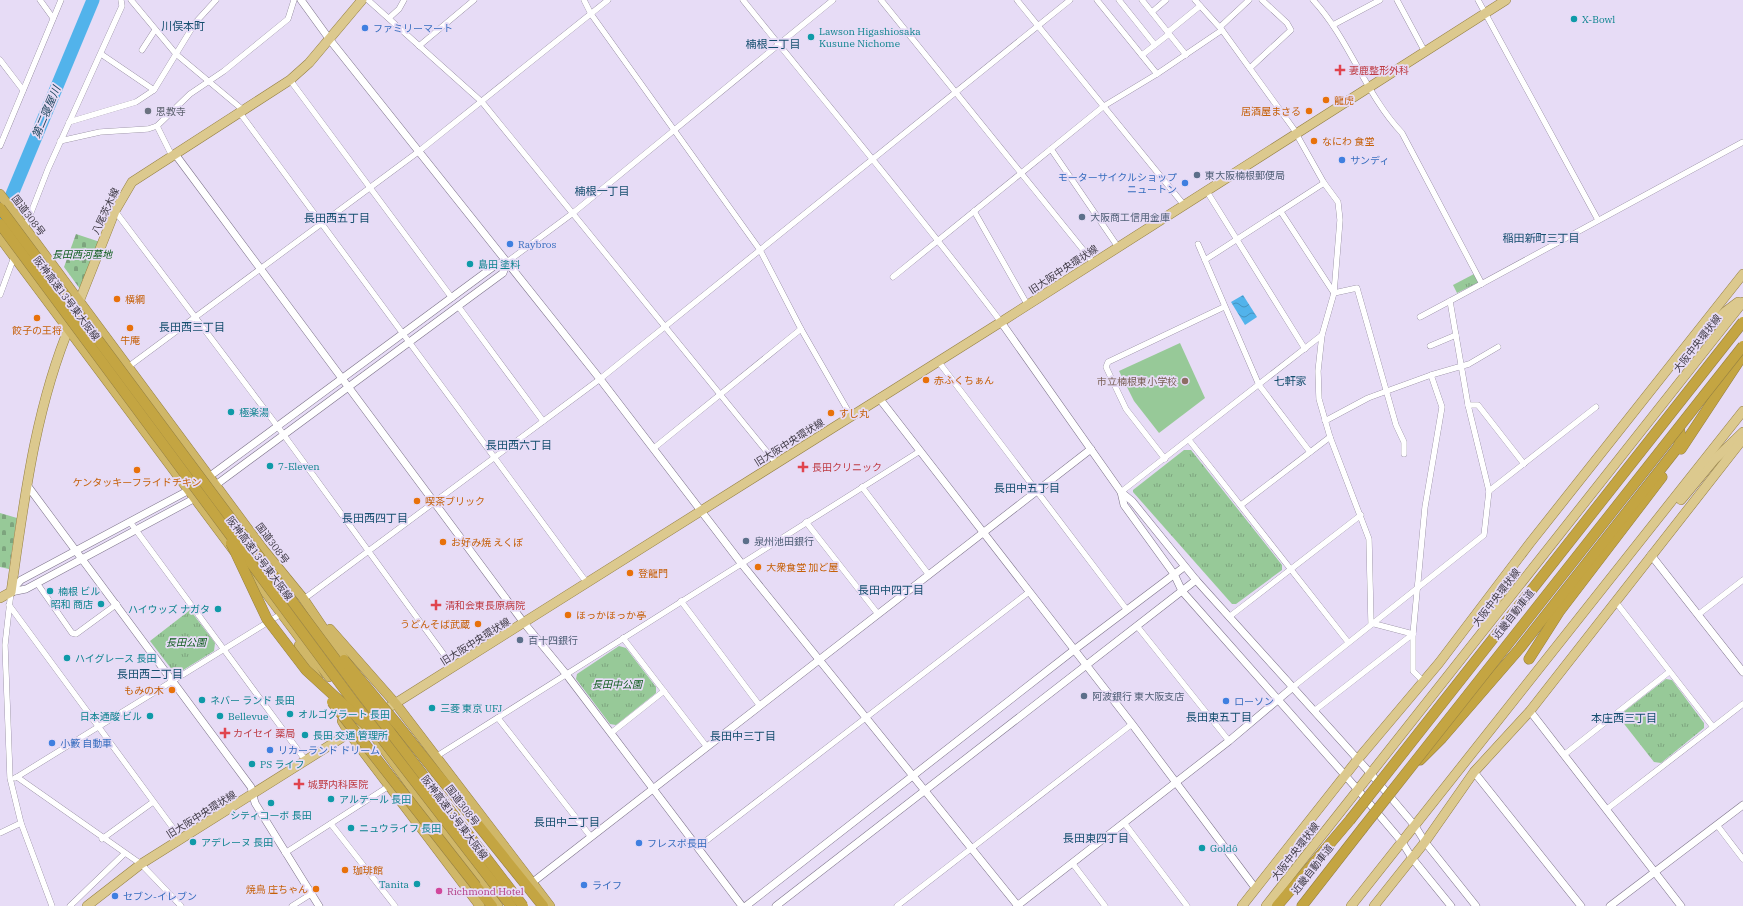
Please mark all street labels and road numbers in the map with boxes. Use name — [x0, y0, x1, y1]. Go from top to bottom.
street label: 八尾茨木線 — [89, 186, 122, 237]
street label: 国道308号 — [9, 192, 48, 238]
street label: 旧大阪中央環状線 — [1026, 242, 1100, 297]
street label: 阪神高速13号東大阪線 — [31, 254, 102, 343]
street label: 大阪中央環状線 — [1671, 312, 1724, 375]
street label: 旧大阪中央環状線 — [752, 416, 827, 469]
street label: 阪神高速13号東大阪線 — [224, 514, 295, 603]
street label: 国道308号 — [253, 520, 292, 566]
street label: 大阪中央環状線 — [1470, 566, 1523, 629]
street label: 近畿自動車道 — [1490, 587, 1537, 642]
street label: 旧大阪中央環状線 — [438, 615, 513, 668]
street label: 阪神高速13号東大阪線 — [419, 773, 490, 862]
street label: 国道308号 — [443, 782, 482, 828]
street label: 旧大阪中央環状線 — [164, 788, 239, 841]
street label: 大阪中央環状線 — [1269, 820, 1322, 883]
street label: 近畿自動車道 — [1289, 842, 1336, 897]

